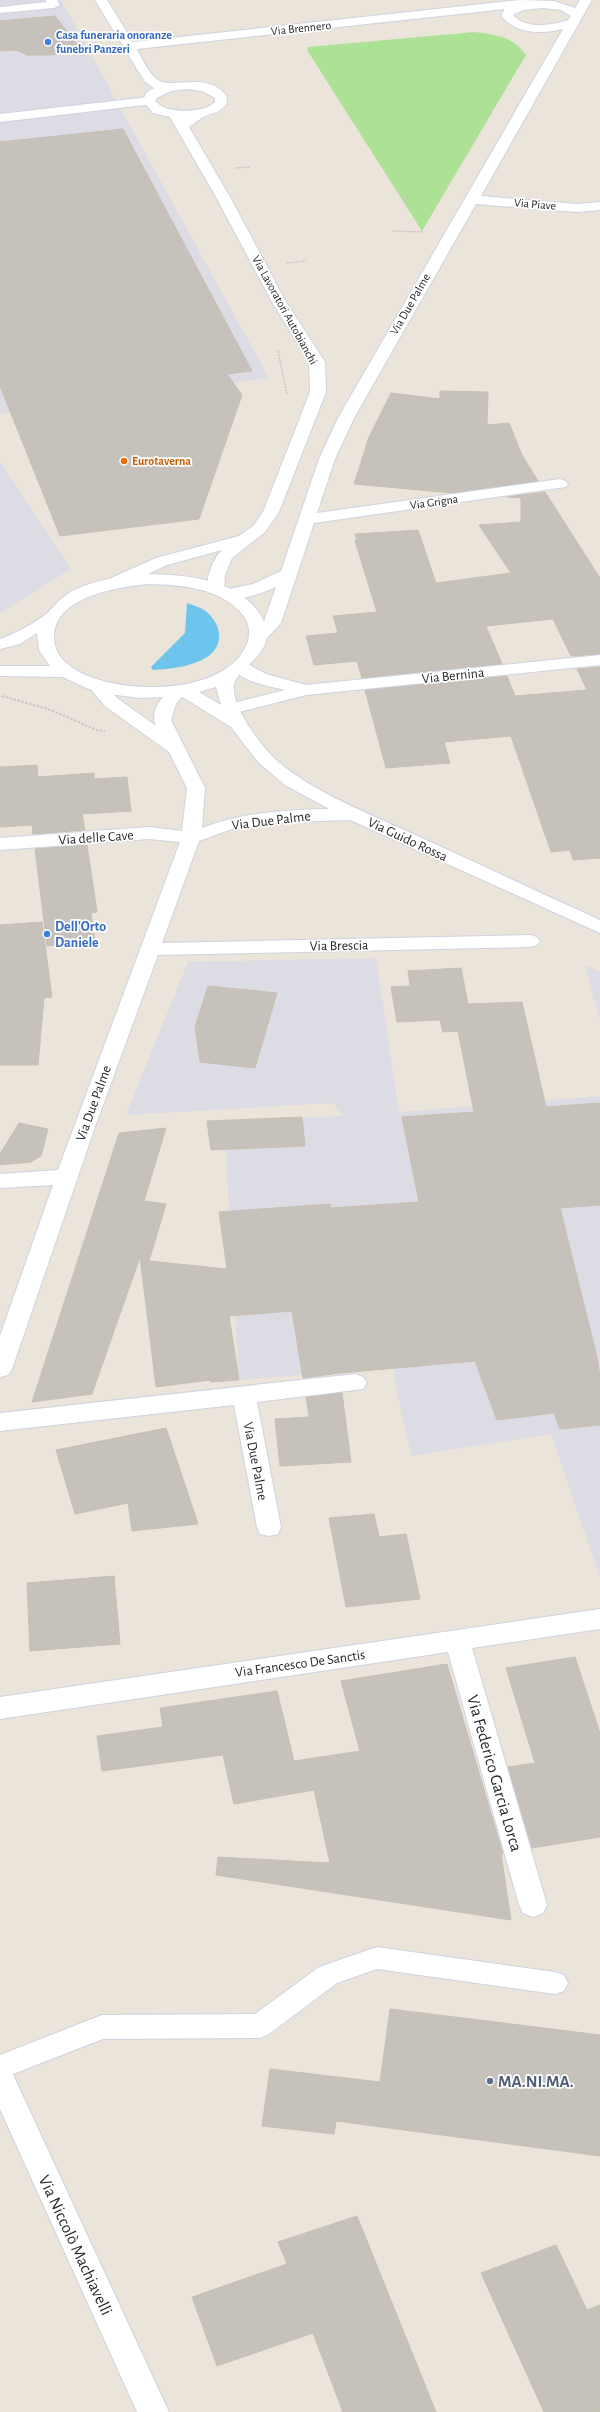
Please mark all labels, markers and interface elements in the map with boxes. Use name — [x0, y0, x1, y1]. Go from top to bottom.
street label: Via Brennero — [270, 19, 332, 37]
place label: Casa funeraria onoranze funebri Panzeri — [56, 29, 172, 55]
marker: Casa funeraria onoranze funebri Panzeri — [43, 37, 53, 47]
street label: Via Piave — [513, 196, 557, 212]
street label: Via Lavoratori Autobianchi — [250, 253, 320, 367]
street label: Via Due Palme — [388, 271, 432, 337]
place label: Eurotaverna — [132, 455, 191, 467]
marker: Eurotaverna — [119, 456, 129, 466]
street label: Via Grigna — [409, 493, 459, 511]
street label: Via Bernina — [421, 666, 486, 686]
street label: Via Due Palme — [231, 809, 311, 833]
street label: Via Guido Rossa — [366, 815, 450, 865]
street label: Via delle Cave — [58, 828, 134, 848]
place label: Dell'Orto Daniele — [55, 920, 106, 950]
marker: Dell'Orto Daniele — [42, 929, 52, 939]
street label: Via Brescia — [309, 938, 369, 954]
street label: Via Due Palme — [74, 1064, 114, 1143]
street label: Via Due Palme — [241, 1421, 269, 1502]
street label: Via Francesco De Sanctis — [234, 1648, 366, 1680]
street label: Via Federico Garcia Lorca — [464, 1693, 525, 1854]
place label: MA.NI.MA. — [498, 2073, 574, 2090]
marker: MA.NI.MA. — [485, 2076, 495, 2086]
street label: Via Niccolò Machiavelli — [36, 2173, 115, 2318]

